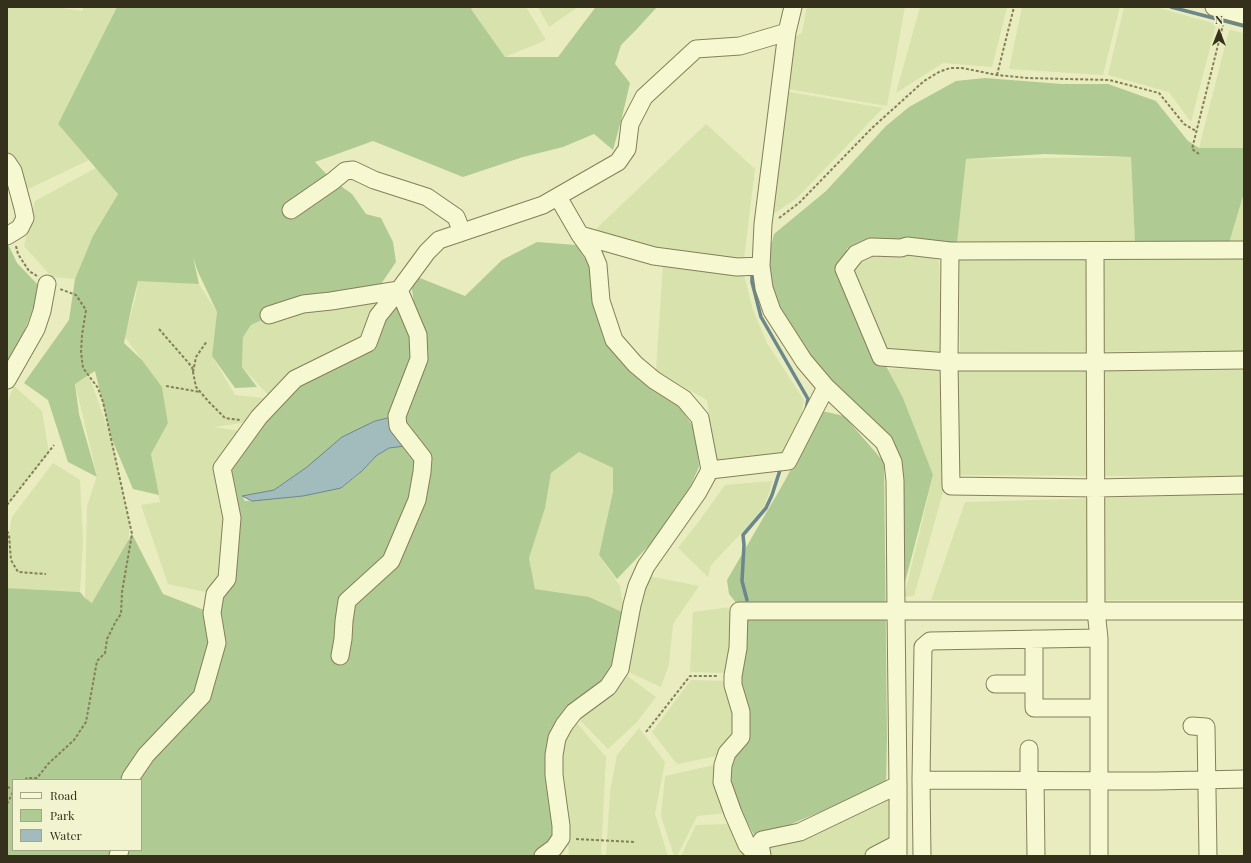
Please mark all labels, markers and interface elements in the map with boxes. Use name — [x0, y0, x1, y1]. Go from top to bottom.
north arrow — [1199, 12, 1239, 52]
text: N — [1215, 12, 1223, 27]
legend — [12, 779, 142, 851]
text: Road — [50, 787, 77, 803]
text: Park — [50, 807, 75, 823]
text: Water — [50, 827, 82, 843]

